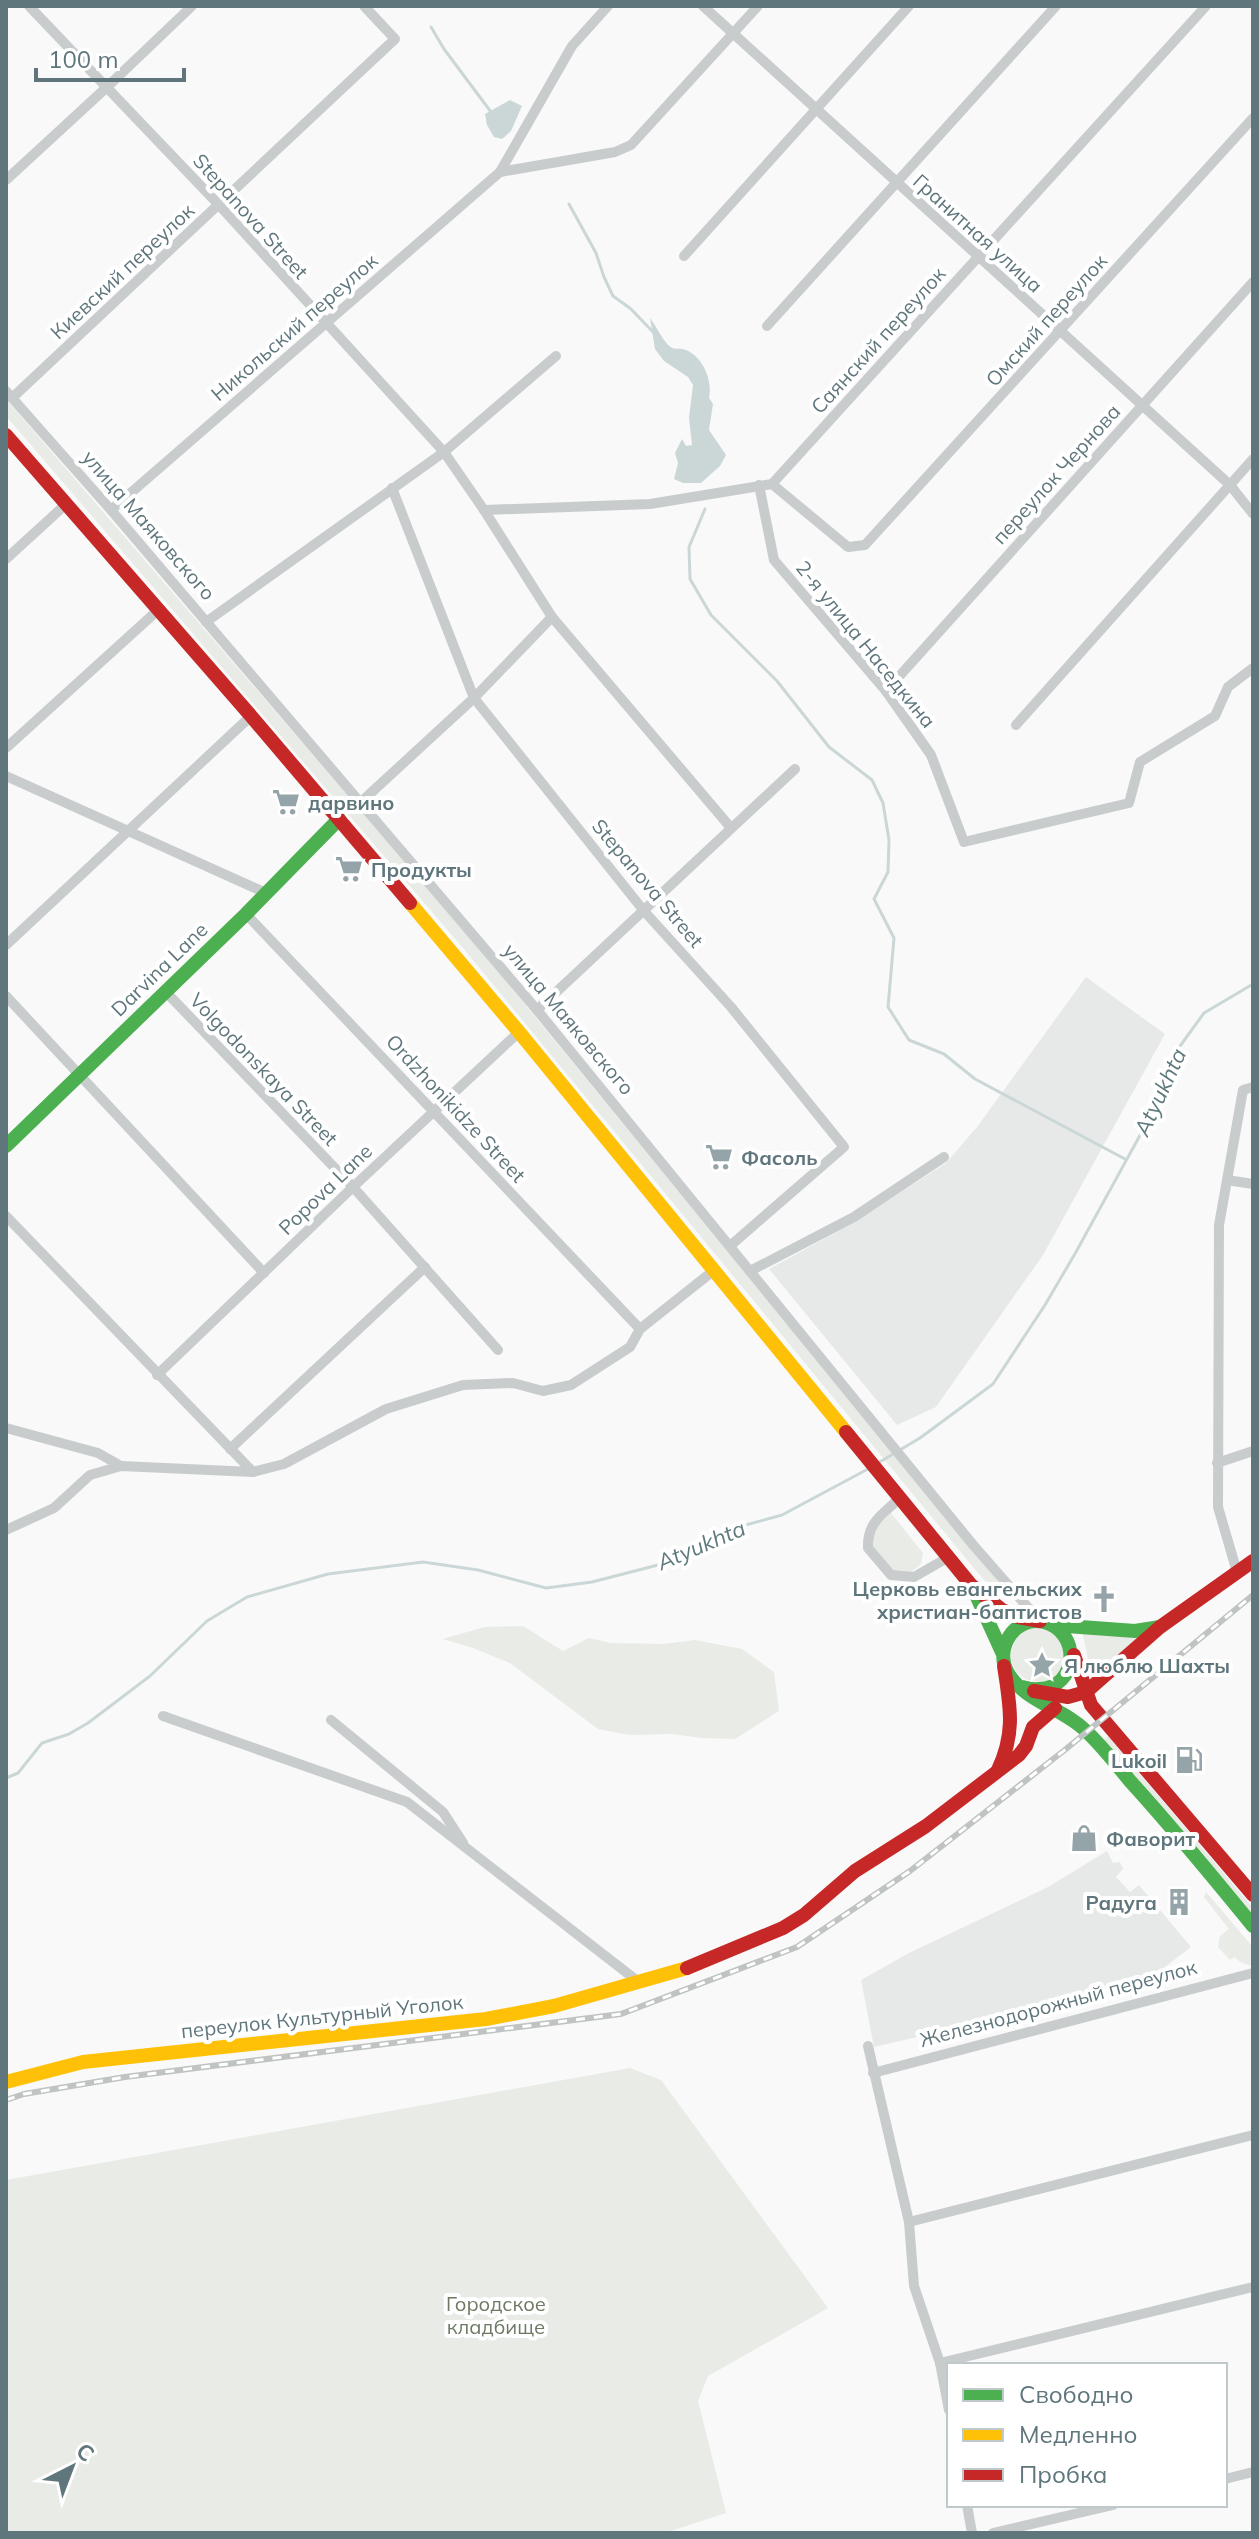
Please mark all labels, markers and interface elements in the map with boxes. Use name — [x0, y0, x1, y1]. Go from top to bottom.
scale bar — [36, 32, 184, 82]
text: 100 m — [48, 44, 119, 74]
street label: Stepanova Street — [188, 148, 314, 284]
street label: Гранитная улица — [908, 168, 1048, 298]
street label: Киевский переулок — [45, 198, 199, 344]
street label: Никольский переулок — [206, 248, 383, 406]
street label: Омский переулок — [980, 249, 1112, 391]
street label: Саянский переулок — [805, 261, 951, 419]
street label: переулок Чернова — [987, 399, 1125, 549]
street label: улица Маяковского — [77, 445, 221, 605]
street label: 2-я улица Наседкина — [791, 555, 941, 733]
supermarket icon: дарвино — [271, 787, 301, 817]
place label: дарвино — [308, 790, 394, 815]
street label: Stepanova Street — [587, 814, 709, 952]
supermarket icon: Продукты — [334, 854, 364, 884]
place label: Продукты — [371, 857, 472, 882]
street label: Darvina Lane — [105, 917, 213, 1021]
street label: улица Маяковского — [498, 938, 640, 1100]
street label: Volgodonskaya Street — [185, 987, 343, 1151]
street label: Ordzhonikidze Street — [381, 1029, 531, 1187]
water label: Atyukhta — [1127, 1044, 1192, 1141]
street label: Popova Lane — [273, 1138, 377, 1240]
supermarket icon: Фасоль — [704, 1142, 734, 1172]
place label: Фасоль — [741, 1145, 818, 1170]
water label: Atyukhta — [652, 1514, 749, 1576]
place label: Церковь евангельских христиан-баптистов — [853, 1576, 1083, 1624]
church icon: Церковь евангельских христиан-баптистов — [1089, 1584, 1119, 1614]
place icon: Я люблю Шахты — [1027, 1650, 1057, 1680]
place label: Я люблю Шахты — [1064, 1653, 1230, 1678]
fuel station icon: Lukoil — [1174, 1745, 1204, 1775]
place label: Lukoil — [1111, 1748, 1167, 1773]
shop icon: Фаворит — [1069, 1823, 1099, 1853]
place label: Фаворит — [1106, 1826, 1196, 1851]
building icon: Радуга — [1164, 1887, 1194, 1917]
place label: Радуга — [1085, 1890, 1157, 1915]
street label: Железнодорожный переулок — [917, 1954, 1199, 2052]
street label: переулок Культурный Уголок — [180, 1989, 465, 2043]
park label: Городское кладбище — [446, 2291, 546, 2339]
legend — [947, 2363, 1227, 2507]
text: Свободно — [1019, 2379, 1134, 2409]
text: Медленно — [1019, 2419, 1138, 2449]
north arrow — [32, 2427, 112, 2507]
text: С — [70, 2437, 100, 2468]
text: Пробка — [1019, 2459, 1107, 2489]

